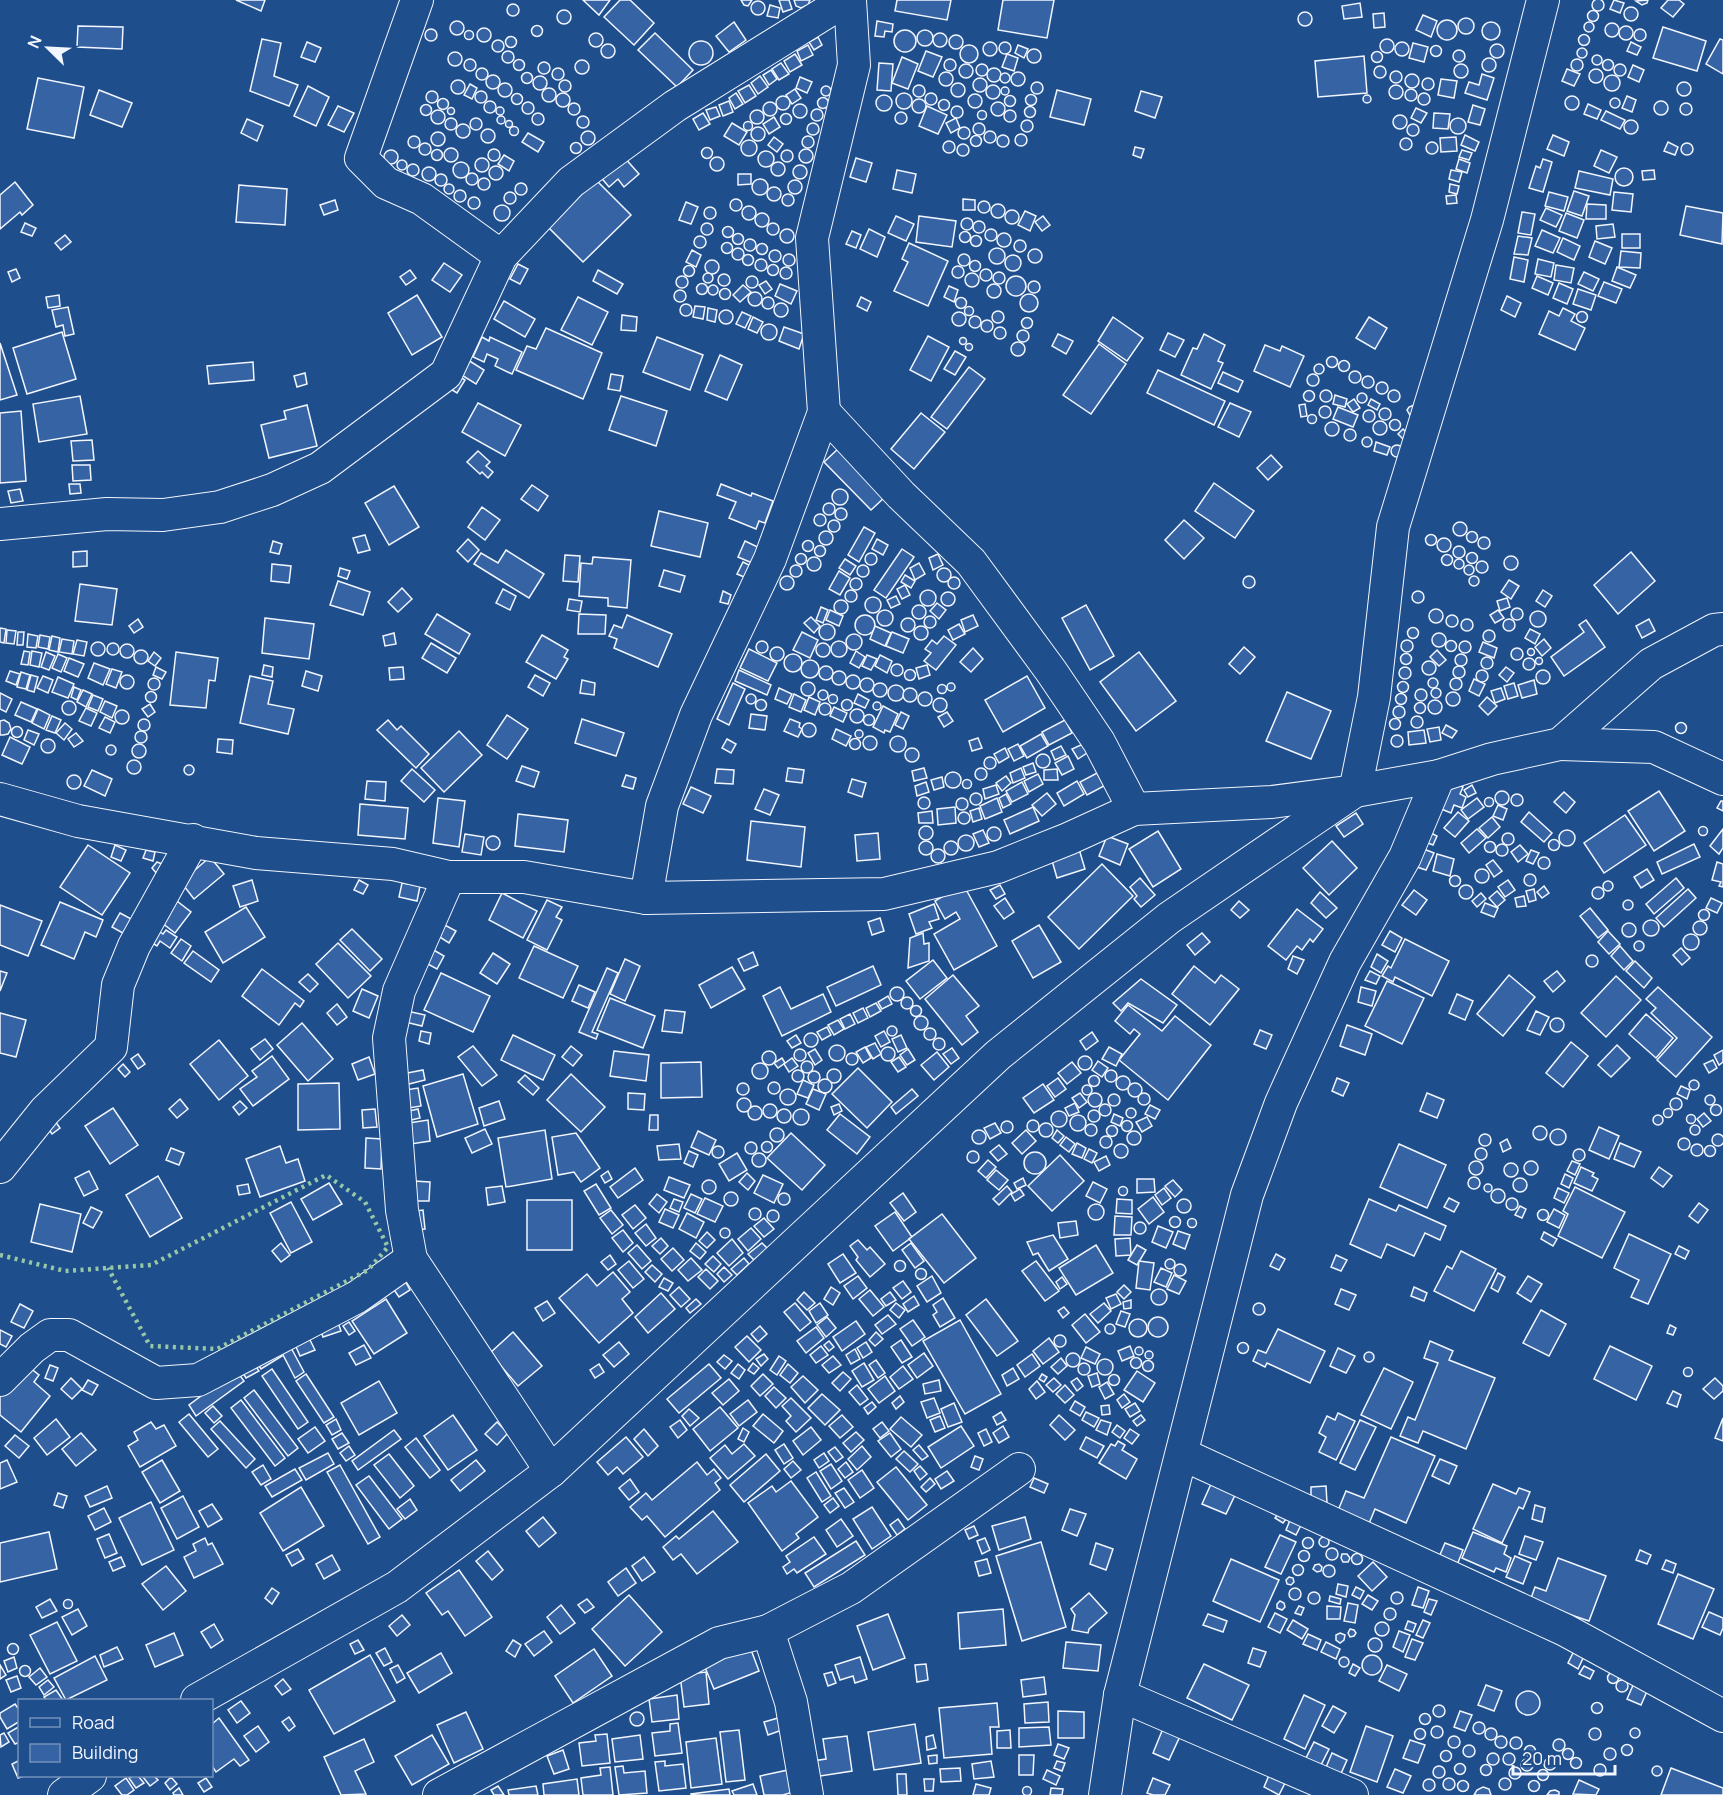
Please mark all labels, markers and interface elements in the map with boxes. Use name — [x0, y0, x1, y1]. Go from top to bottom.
north arrow — [18, 18, 78, 78]
text: N — [22, 32, 47, 52]
legend — [18, 1699, 213, 1777]
text: Road — [72, 1710, 115, 1734]
scale bar — [1513, 1738, 1615, 1776]
text: Building — [72, 1740, 138, 1764]
text: 20 m — [1522, 1746, 1562, 1770]

